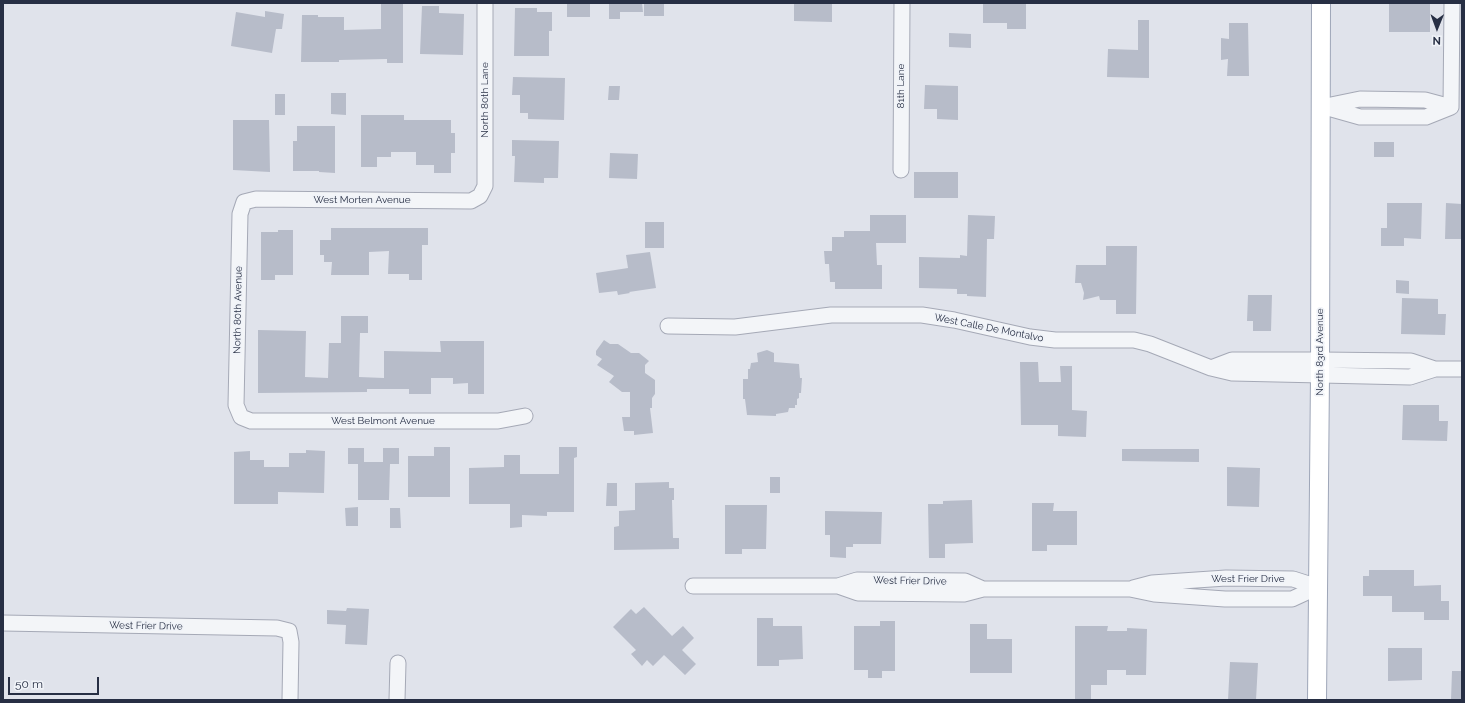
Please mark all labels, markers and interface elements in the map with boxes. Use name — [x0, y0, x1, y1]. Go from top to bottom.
north arrow — [1417, 8, 1457, 48]
text: N — [1432, 34, 1441, 47]
street label: North 80th Lane — [479, 62, 491, 138]
street label: 81th Lane — [895, 64, 907, 108]
street label: West Morten Avenue — [313, 194, 411, 206]
street label: North 80th Avenue — [231, 266, 245, 354]
street label: North 83rd Avenue — [1314, 308, 1326, 396]
street label: West Calle De Montalvo — [933, 312, 1045, 344]
street label: West Belmont Avenue — [331, 415, 435, 427]
street label: West Frier Drive — [1211, 573, 1285, 585]
street label: West Frier Drive — [873, 574, 947, 588]
street label: West Frier Drive — [109, 619, 183, 633]
scale bar — [10, 669, 101, 695]
text: 50 m — [15, 677, 43, 691]

